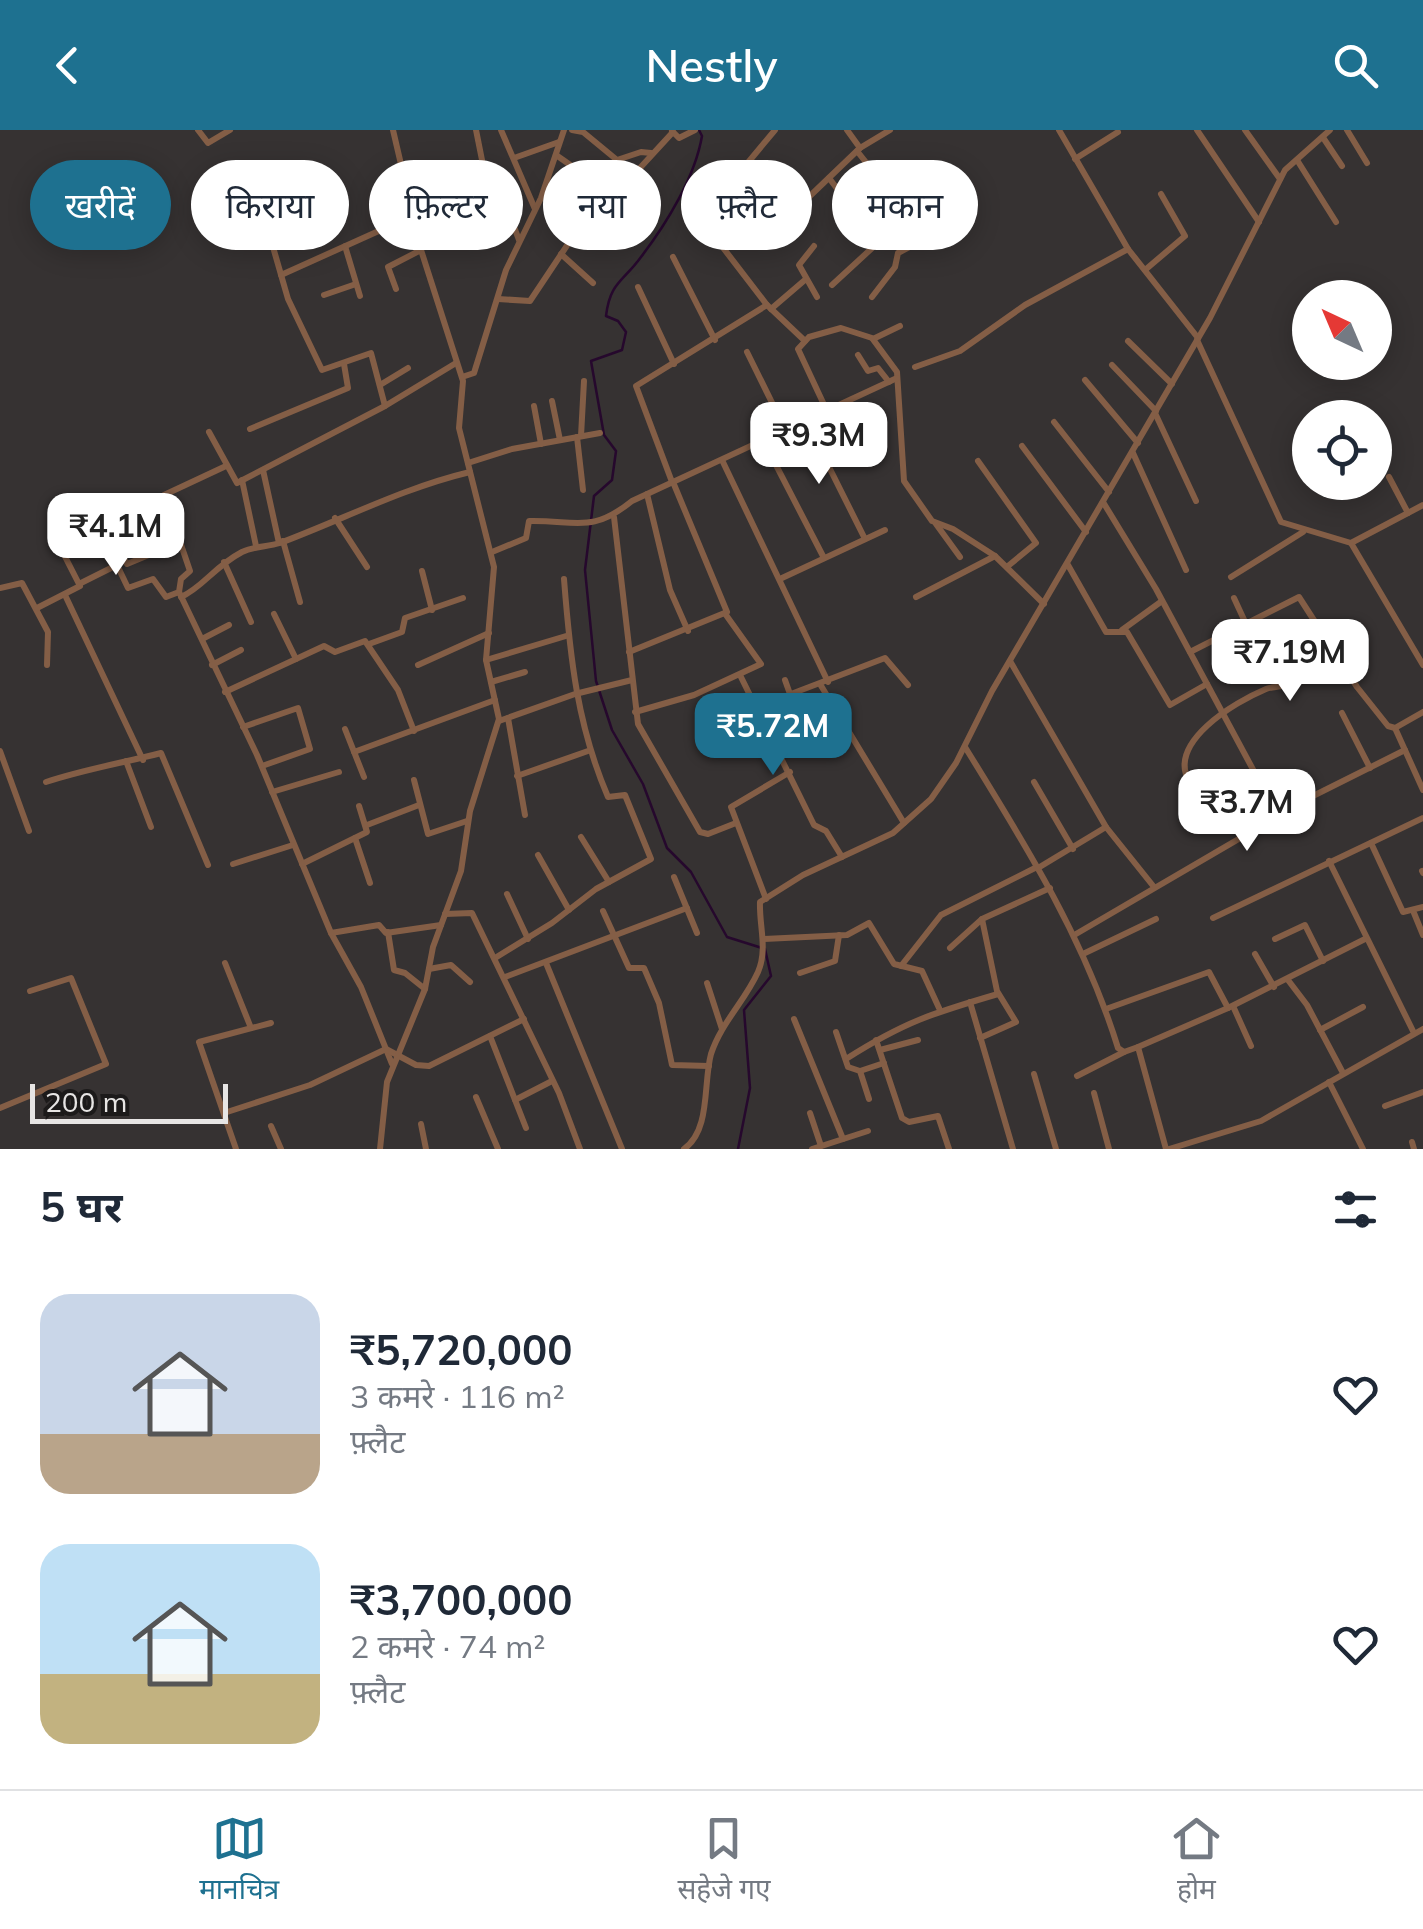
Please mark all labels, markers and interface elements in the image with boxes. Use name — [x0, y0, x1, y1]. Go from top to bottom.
text: Nestly — [645, 37, 778, 93]
icon: back — [40, 38, 95, 93]
icon: search — [1328, 38, 1383, 93]
chip: खरीदें — [30, 160, 171, 250]
chip: किराया — [191, 160, 349, 250]
chip: फ़िल्टर — [369, 160, 523, 250]
chip: नया — [543, 160, 661, 250]
chip: फ़्लैट — [681, 160, 812, 250]
chip: मकान — [832, 160, 978, 250]
north arrow — [1292, 280, 1392, 380]
map controls — [1292, 280, 1392, 500]
button: locate — [1292, 400, 1392, 500]
pin: ₹9.3M — [749, 402, 889, 487]
text: ₹9.3M — [772, 414, 866, 454]
pin: ₹4.1M — [46, 493, 186, 578]
text: ₹4.1M — [69, 505, 163, 545]
pin: ₹7.19M — [1209, 619, 1371, 704]
text: ₹7.19M — [1234, 631, 1346, 671]
pin: ₹5.72M — [692, 693, 854, 778]
text: ₹5.72M — [717, 705, 829, 745]
pin: ₹3.7M — [1177, 769, 1317, 854]
text: ₹3.7M — [1200, 781, 1294, 821]
scale bar — [30, 1079, 228, 1124]
text: 200 m — [45, 1084, 127, 1119]
text: 5 घर — [40, 1180, 122, 1233]
icon: filters — [1328, 1182, 1383, 1237]
text: ₹5,720,000 — [350, 1323, 572, 1376]
icon: home — [120, 1334, 240, 1454]
icon: heart — [1328, 1367, 1383, 1422]
text: 3 कमरे · 116 m² — [350, 1376, 565, 1416]
text: फ़्लैट — [350, 1421, 405, 1461]
text: ₹3,700,000 — [350, 1573, 572, 1626]
icon: home — [120, 1584, 240, 1704]
icon: heart — [1328, 1617, 1383, 1672]
text: 2 कमरे · 74 m² — [350, 1626, 545, 1666]
text: फ़्लैट — [350, 1671, 405, 1711]
tab: मानचित्र — [199, 1811, 279, 1910]
tab: सहेजे गए — [677, 1811, 771, 1910]
tab: होम — [1169, 1811, 1224, 1910]

